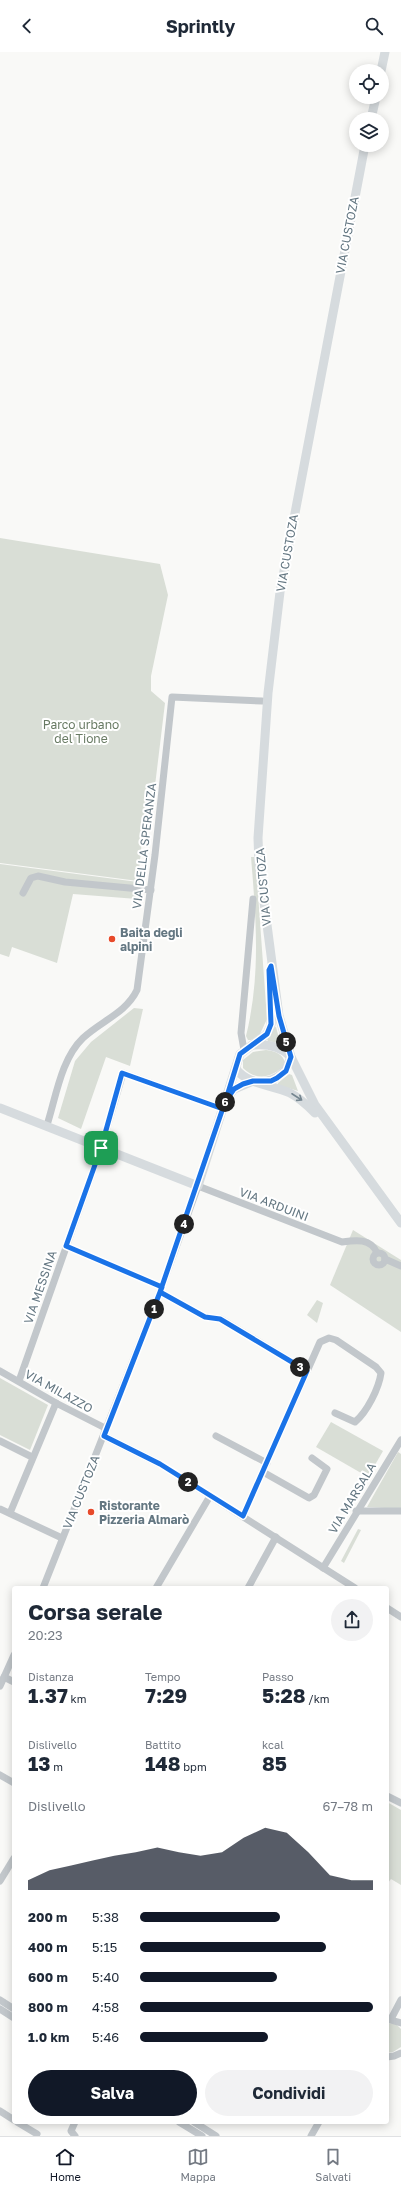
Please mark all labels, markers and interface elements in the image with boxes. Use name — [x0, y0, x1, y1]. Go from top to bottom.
icon: back — [16, 15, 38, 37]
text: Sprintly — [166, 15, 235, 37]
icon: search — [363, 15, 385, 37]
map controls — [349, 64, 389, 152]
button: locate — [349, 64, 389, 104]
button: layers — [349, 112, 389, 152]
street label: VIA CUSTOZA — [332, 195, 362, 275]
street label: VIA CUSTOZA — [273, 513, 301, 593]
park label: Parco urbano del Tione — [43, 717, 119, 746]
street label: VIA DELLA SPERANZA — [129, 782, 159, 910]
street label: VIA CUSTOZA — [252, 847, 274, 927]
place label: Baita degli alpini — [120, 925, 183, 954]
marker: Baita degli alpini — [107, 934, 117, 944]
pin: 5 — [276, 1032, 296, 1052]
text: 5 — [283, 1035, 289, 1048]
pin: 6 — [215, 1092, 235, 1112]
one-way arrow — [291, 1093, 302, 1101]
text: 6 — [222, 1095, 229, 1108]
pin — [84, 1131, 118, 1165]
icon: arrive — [90, 1137, 112, 1159]
street label: VIA ARDUINI — [237, 1184, 311, 1224]
pin: 4 — [174, 1214, 194, 1234]
text: 4 — [181, 1217, 187, 1230]
street label: VIA MESSINA — [20, 1248, 60, 1326]
pin: 1 — [144, 1299, 164, 1319]
text: 1 — [151, 1302, 157, 1315]
pin: 3 — [290, 1357, 310, 1377]
text: 3 — [297, 1360, 303, 1373]
street label: VIA MILAZZO — [22, 1366, 96, 1416]
street label: VIA CUSTOZA — [59, 1453, 103, 1531]
street label: VIA MARSALA — [325, 1460, 379, 1536]
pin: 2 — [178, 1472, 198, 1492]
text: 2 — [185, 1475, 191, 1488]
place label: Ristorante Pizzeria Almarò — [99, 1498, 189, 1527]
marker: Ristorante Pizzeria Almarò — [86, 1507, 96, 1517]
text: Corsa serale — [28, 1598, 163, 1625]
button: share — [331, 1599, 373, 1641]
text: 20:23 — [28, 1627, 63, 1643]
text: Distanza — [28, 1670, 74, 1683]
text: Tempo — [145, 1670, 180, 1683]
text: Passo — [262, 1670, 294, 1683]
text: 1.37 — [28, 1683, 68, 1707]
text: 7:29 — [145, 1683, 187, 1707]
text: 5:28 — [262, 1683, 306, 1707]
text: km — [68, 1692, 87, 1705]
text: /km — [306, 1692, 330, 1705]
text: Dislivello — [28, 1738, 77, 1751]
text: Battito — [145, 1738, 181, 1751]
text: kcal — [262, 1738, 284, 1751]
text: 13 — [28, 1751, 51, 1775]
text: 148 — [145, 1751, 181, 1775]
text: 85 — [262, 1751, 287, 1775]
text: m — [51, 1760, 63, 1773]
text: bpm — [181, 1760, 207, 1773]
text: Dislivello — [28, 1798, 86, 1814]
text: 67–78 m — [323, 1798, 373, 1814]
text: 200 m — [28, 1909, 67, 1925]
text: 5:38 — [92, 1909, 119, 1925]
text: 400 m — [28, 1939, 68, 1955]
text: 5:15 — [92, 1939, 117, 1955]
text: 600 m — [28, 1969, 68, 1985]
text: 5:40 — [92, 1969, 119, 1985]
text: 800 m — [28, 1999, 68, 2015]
text: 4:58 — [92, 1999, 119, 2015]
text: 1.0 km — [28, 2029, 69, 2045]
text: 5:46 — [92, 2029, 119, 2045]
button: Salva — [28, 2070, 197, 2116]
button: Condividi — [205, 2070, 373, 2116]
tab: Home — [50, 2146, 81, 2183]
tab: Mappa — [180, 2146, 216, 2183]
tab: Salvati — [315, 2146, 351, 2183]

